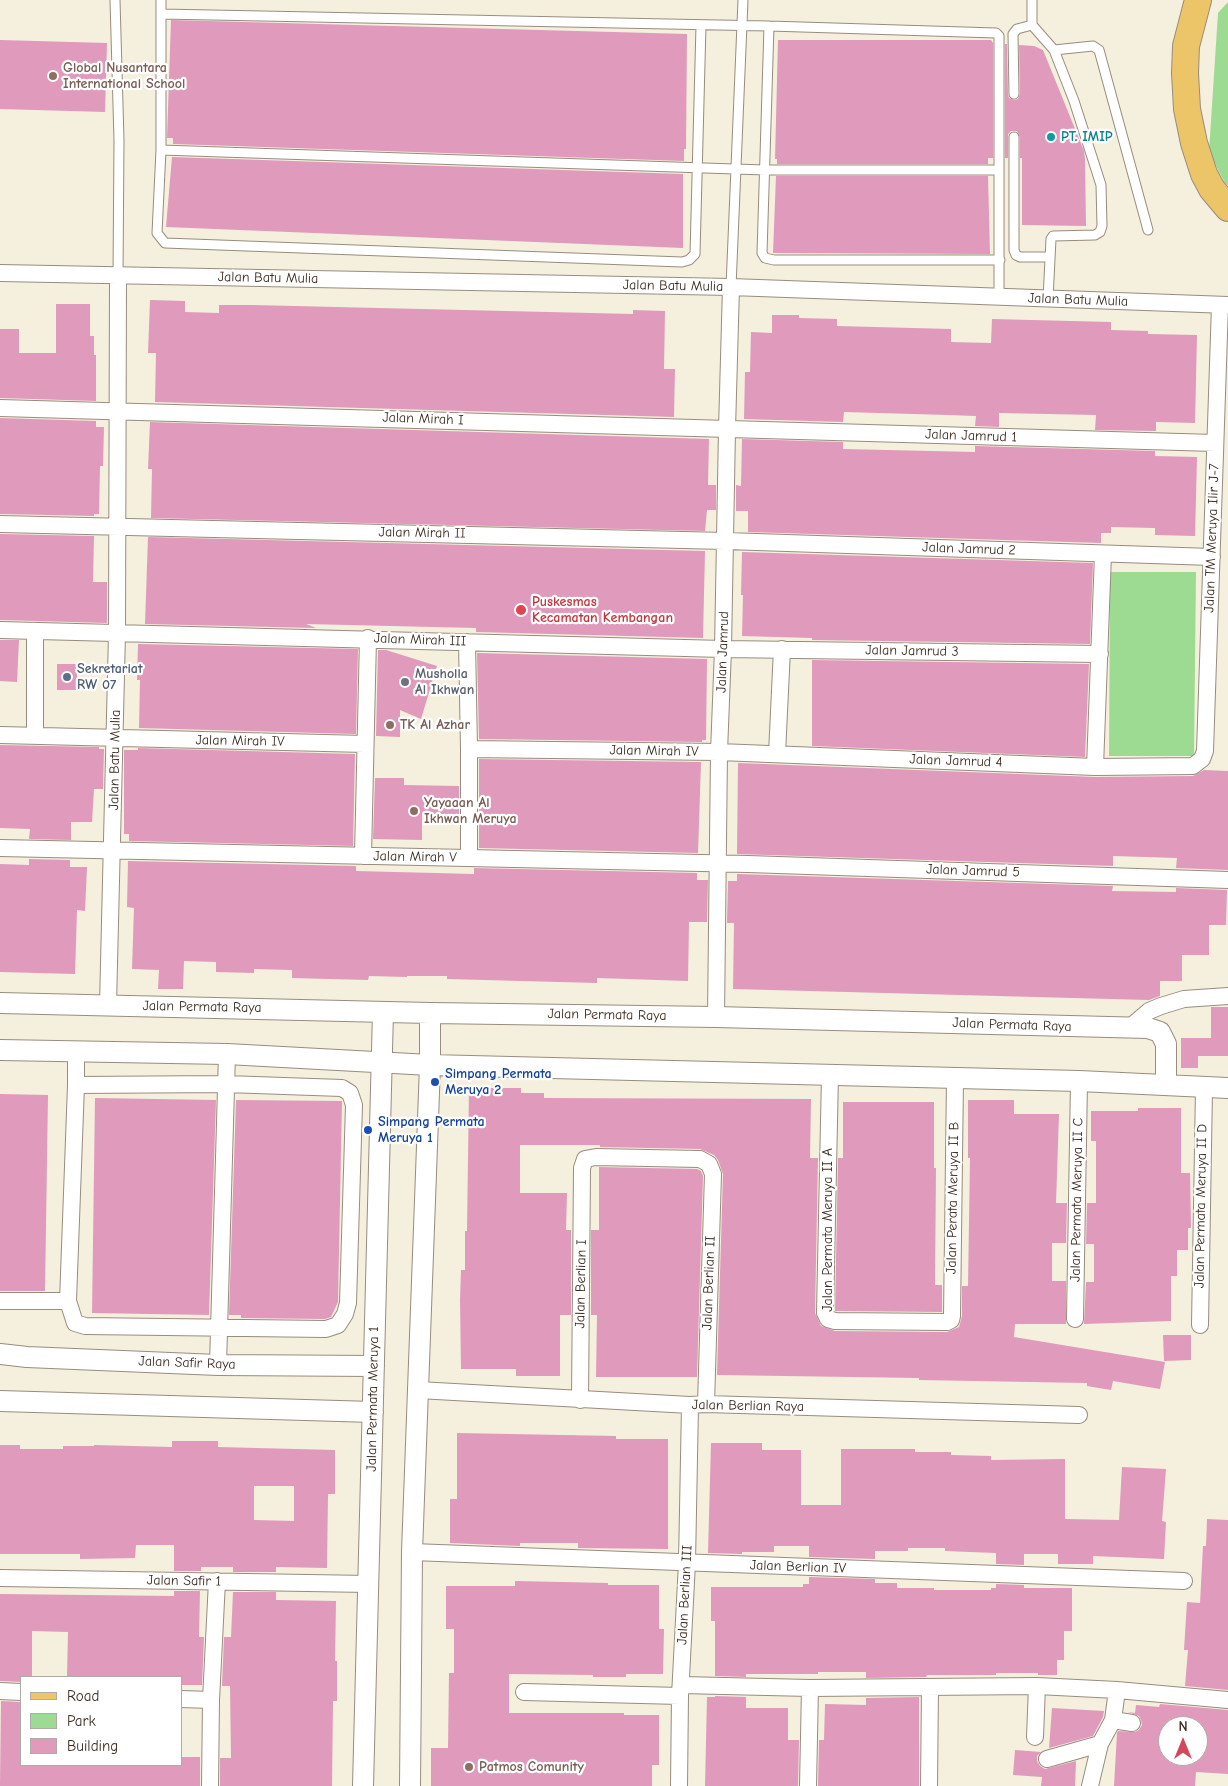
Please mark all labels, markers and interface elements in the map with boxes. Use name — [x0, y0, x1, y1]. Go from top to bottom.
place label: Global Nusantara International School — [63, 60, 185, 92]
marker: Global Nusantara International School — [47, 70, 59, 82]
place label: PT. IMIP — [1061, 129, 1113, 145]
marker: PT. IMIP — [1045, 131, 1057, 143]
street label: Jalan Batu Mulia — [218, 269, 318, 287]
street label: Jalan Batu Mulia — [623, 277, 723, 295]
street label: Jalan Batu Mulia — [1028, 290, 1128, 310]
street label: Jalan Mirah I — [382, 409, 464, 429]
street label: Jalan Jamrud 1 — [925, 426, 1017, 446]
street label: Jalan TM Meruya Ilir J-7 — [1201, 463, 1223, 613]
street label: Jalan Mirah II — [378, 524, 466, 542]
street label: Jalan Jamrud 2 — [922, 539, 1016, 559]
place label: Puskesmas Kecamatan Kembangan — [532, 594, 673, 626]
marker: Puskesmas Kecamatan Kembangan — [514, 603, 528, 617]
street label: Jalan Jamrud — [713, 611, 733, 693]
street label: Jalan Mirah III — [374, 630, 466, 650]
street label: Jalan Jamrud 3 — [865, 642, 959, 660]
place label: Sekretariat RW 07 — [77, 661, 143, 694]
place label: Musholla Al Ikhwan — [415, 666, 474, 699]
marker: Sekretariat RW 07 — [61, 671, 73, 683]
marker: Musholla Al Ikhwan — [399, 676, 411, 688]
street label: Jalan Batu Mulia — [106, 710, 124, 810]
place label: TK Al Azhar — [400, 717, 470, 733]
marker: TK Al Azhar — [384, 719, 396, 731]
street label: Jalan Mirah IV — [195, 732, 285, 750]
street label: Jalan Mirah IV — [609, 742, 699, 760]
street label: Jalan Jamrud 4 — [909, 751, 1003, 771]
place label: Yayaaan Al Ikhwan Meruya — [424, 795, 517, 828]
marker: Yayaaan Al Ikhwan Meruya — [408, 805, 420, 817]
street label: Jalan Mirah V — [373, 848, 457, 866]
street label: Jalan Jamrud 5 — [926, 861, 1020, 881]
street label: Jalan Permata Raya — [142, 998, 262, 1016]
street label: Jalan Permata Raya — [547, 1006, 667, 1024]
street label: Jalan Permata Raya — [952, 1015, 1072, 1035]
place label: Simpang Permata Meruya 2 — [445, 1066, 552, 1098]
marker: Simpang Permata Meruya 2 — [429, 1076, 441, 1088]
place label: Simpang Permata Meruya 1 — [378, 1114, 485, 1146]
street label: Jalan Permata Meruya II C — [1067, 1118, 1087, 1282]
street label: Jalan Perata Meruya II B — [943, 1122, 963, 1274]
marker: Simpang Permata Meruya 1 — [362, 1124, 374, 1136]
street label: Jalan Permata Meruya II D — [1191, 1124, 1211, 1288]
street label: Jalan Permata Meruya II A — [820, 1148, 836, 1312]
street label: Jalan Berlian II — [699, 1236, 719, 1330]
street label: Jalan Berlian I — [572, 1239, 590, 1329]
street label: Jalan Permata Meruya 1 — [363, 1326, 383, 1472]
street label: Jalan Safir Raya — [138, 1353, 236, 1373]
street label: Jalan Berlian Raya — [692, 1397, 804, 1415]
street label: Jalan Berlian III — [674, 1545, 696, 1645]
street label: Jalan Berlian IV — [750, 1557, 846, 1577]
street label: Jalan Safir 1 — [147, 1572, 221, 1590]
legend — [20, 1676, 182, 1766]
text: Road — [67, 1687, 99, 1705]
text: Park — [67, 1712, 96, 1730]
north arrow — [1158, 1716, 1208, 1766]
text: N — [1178, 1718, 1188, 1735]
text: Building — [67, 1737, 118, 1755]
place label: Patmos Comunity — [479, 1759, 584, 1775]
marker: Patmos Comunity — [463, 1761, 475, 1773]

